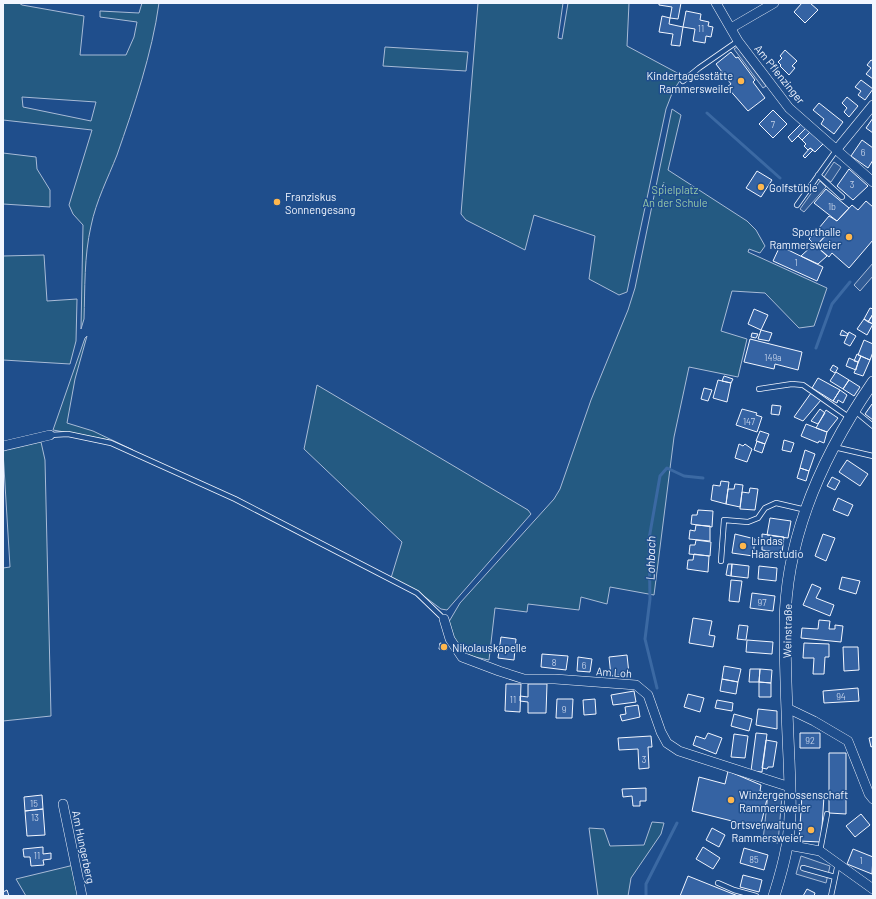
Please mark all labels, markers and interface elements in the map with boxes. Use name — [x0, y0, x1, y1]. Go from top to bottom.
house number: 11 — [698, 23, 704, 34]
street label: Am Pflenzinger — [752, 42, 808, 106]
place label: Kindertagesstätte Rammersweiler — [647, 69, 733, 95]
marker: Kindertagesstätte Rammersweiler — [736, 76, 746, 86]
house number: 7 — [771, 119, 776, 130]
house number: 6 — [861, 147, 866, 158]
house number: 3 — [850, 179, 855, 190]
place label: Golfstüble — [769, 181, 818, 194]
marker: Golfstüble — [756, 182, 766, 192]
park label: Spielplatz An der Schule — [642, 183, 708, 209]
place label: Franziskus Sonnengesang — [285, 190, 355, 216]
marker: Franziskus Sonnengesang — [272, 197, 282, 207]
house number: 1b — [828, 201, 836, 212]
place label: Sporthalle Rammersweier — [769, 225, 841, 251]
marker: Sporthalle Rammersweier — [844, 232, 854, 242]
house number: 1 — [794, 257, 798, 268]
house number: 149a — [764, 352, 782, 363]
house number: 147 — [743, 416, 756, 427]
place label: Lindas Haarstudio — [751, 534, 803, 560]
water label: Lohbach — [643, 536, 657, 580]
marker: Lindas Haarstudio — [738, 541, 748, 551]
house number: 97 — [758, 597, 767, 608]
street label: Weinstraße — [780, 603, 794, 658]
place label: Nikolauskapelle — [452, 641, 527, 654]
marker: Nikolauskapelle — [439, 642, 449, 652]
house number: 8 — [552, 657, 557, 668]
house number: 6 — [582, 660, 587, 671]
street label: Am Loh — [596, 664, 633, 680]
house number: 94 — [836, 691, 846, 702]
house number: 11 — [510, 694, 516, 705]
house number: 9 — [562, 704, 567, 715]
house number: 92 — [805, 735, 815, 746]
house number: 3 — [642, 754, 647, 765]
place label: Winzergenossenschaft Rammersweier — [739, 788, 848, 814]
marker: Winzergenossenschaft Rammersweier — [726, 795, 736, 805]
house number: 15 — [30, 798, 38, 809]
street label: Am Hungerberg — [70, 809, 98, 885]
house number: 13 — [31, 812, 39, 823]
place label: Ortsverwaltung Rammersweier — [730, 818, 803, 844]
marker: Ortsverwaltung Rammersweier — [806, 825, 816, 835]
house number: 11 — [34, 850, 40, 861]
house number: 85 — [749, 854, 759, 865]
house number: 1 — [859, 855, 863, 866]

